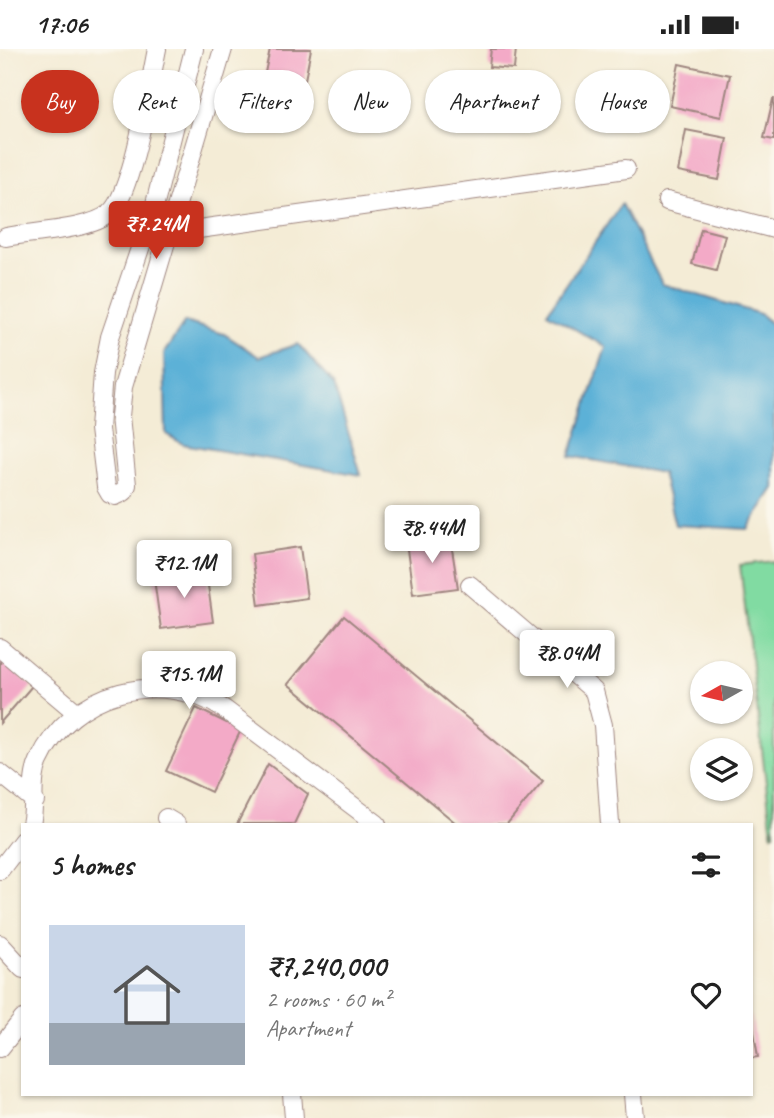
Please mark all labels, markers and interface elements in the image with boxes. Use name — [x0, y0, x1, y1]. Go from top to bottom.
text: 17:06 — [35, 8, 87, 41]
chip: Buy — [21, 70, 99, 133]
chip: Rent — [113, 70, 200, 133]
chip: Filters — [214, 70, 314, 133]
chip: New — [328, 70, 411, 133]
chip: Apartment — [425, 70, 561, 133]
chip: House — [575, 70, 670, 133]
pin: ₹7.24M — [99, 201, 213, 261]
text: ₹7.24M — [125, 209, 187, 238]
pin: ₹8.44M — [375, 505, 489, 565]
text: ₹8.44M — [401, 513, 463, 542]
pin: ₹12.1M — [127, 540, 241, 600]
text: ₹12.1M — [153, 548, 215, 577]
pin: ₹8.04M — [510, 631, 624, 690]
text: ₹8.04M — [536, 638, 598, 667]
pin: ₹15.1M — [132, 651, 246, 711]
text: ₹15.1M — [158, 659, 220, 688]
north arrow — [690, 661, 752, 725]
map controls — [690, 661, 753, 801]
button: layers — [690, 738, 753, 801]
text: 5 homes — [49, 846, 133, 884]
icon: filters — [687, 846, 725, 884]
text: ₹7,240,000 — [266, 947, 386, 985]
icon: home — [105, 953, 189, 1037]
icon: heart — [687, 976, 725, 1014]
text: 2 rooms · 60 m² — [266, 985, 390, 1014]
text: Apartment — [266, 1014, 351, 1043]

